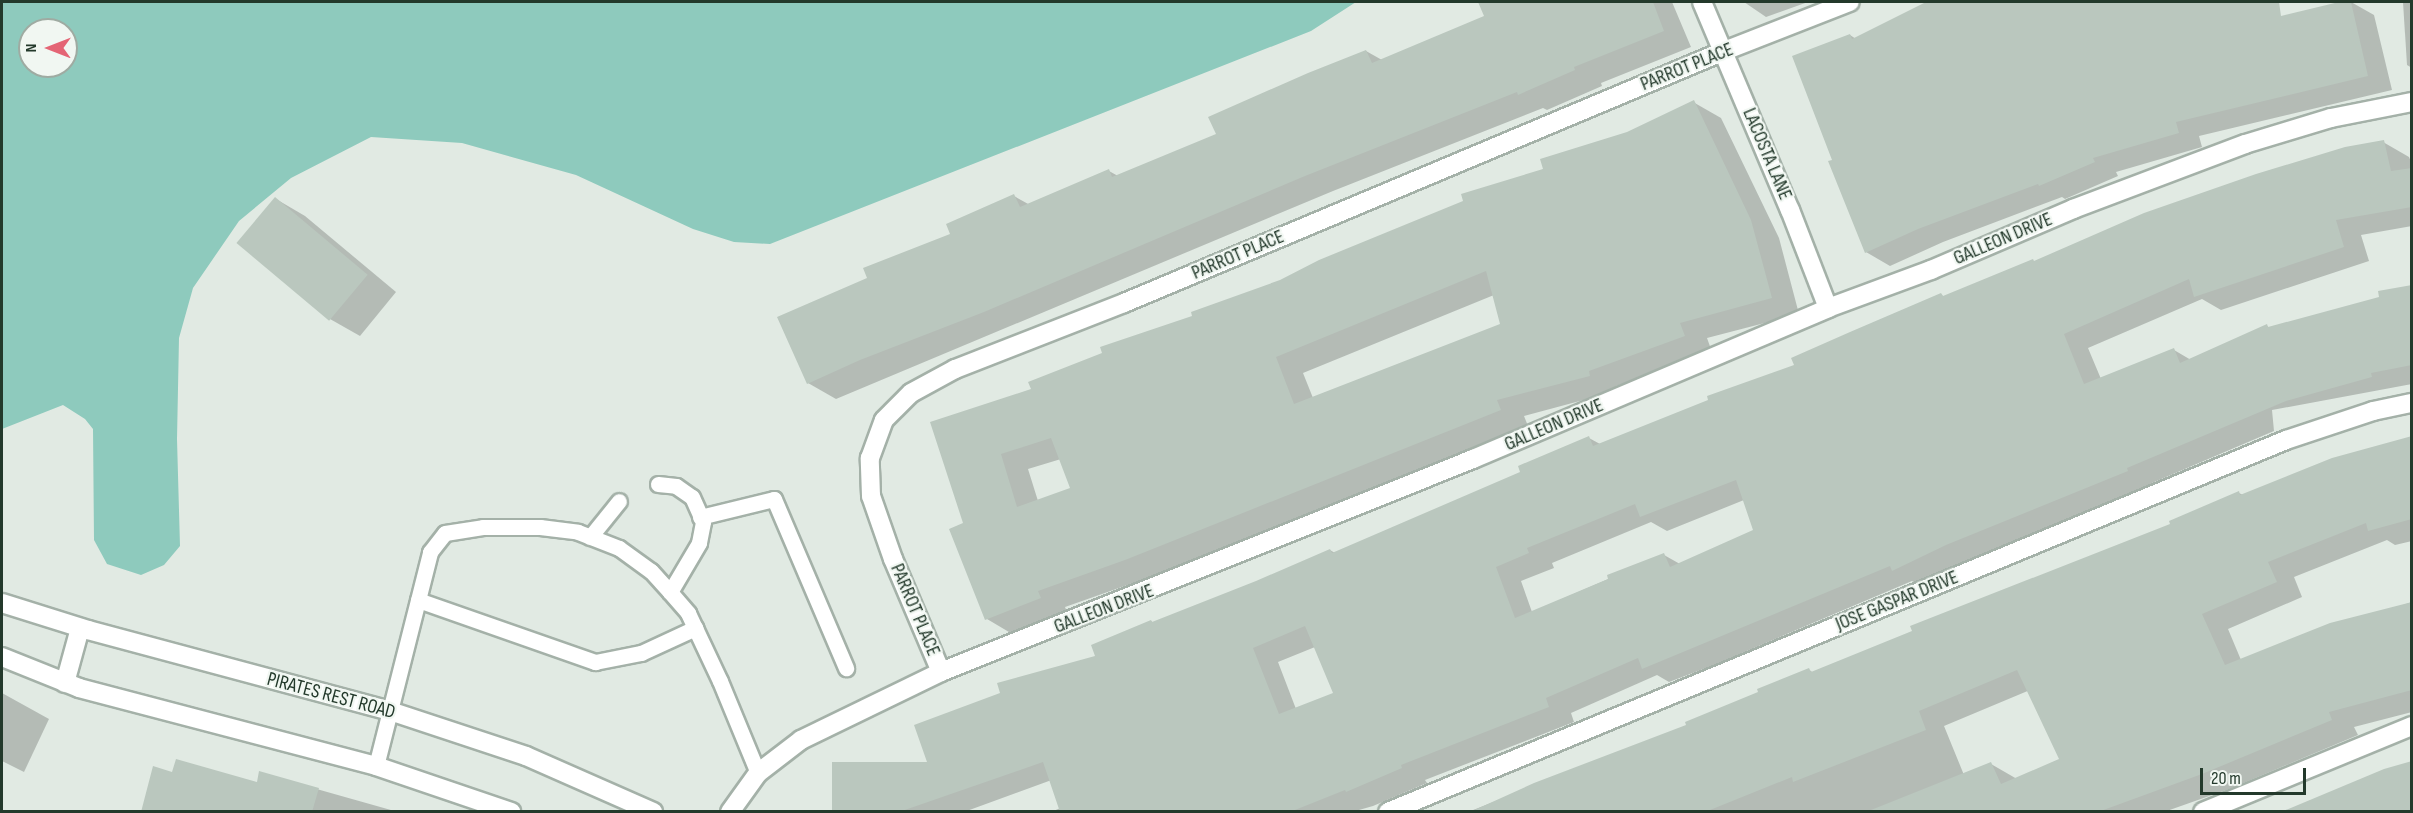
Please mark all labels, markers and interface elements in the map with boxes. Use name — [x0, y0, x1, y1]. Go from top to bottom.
north arrow — [18, 18, 78, 78]
street label: PARROT PLACE — [1637, 38, 1737, 96]
text: N — [22, 44, 41, 52]
street label: LACOSTA LANE — [1737, 104, 1797, 204]
street label: GALLEON DRIVE — [1950, 207, 2056, 271]
street label: PARROT PLACE — [1188, 225, 1288, 285]
street label: GALLEON DRIVE — [1501, 393, 1607, 457]
street label: PARROT PLACE — [885, 560, 945, 660]
street label: JOSE GASPAR DRIVE — [1832, 565, 1962, 637]
street label: GALLEON DRIVE — [1051, 579, 1157, 639]
street label: PIRATES REST ROAD — [264, 667, 398, 725]
scale bar — [2203, 756, 2310, 794]
text: 20 m — [2211, 768, 2241, 789]

